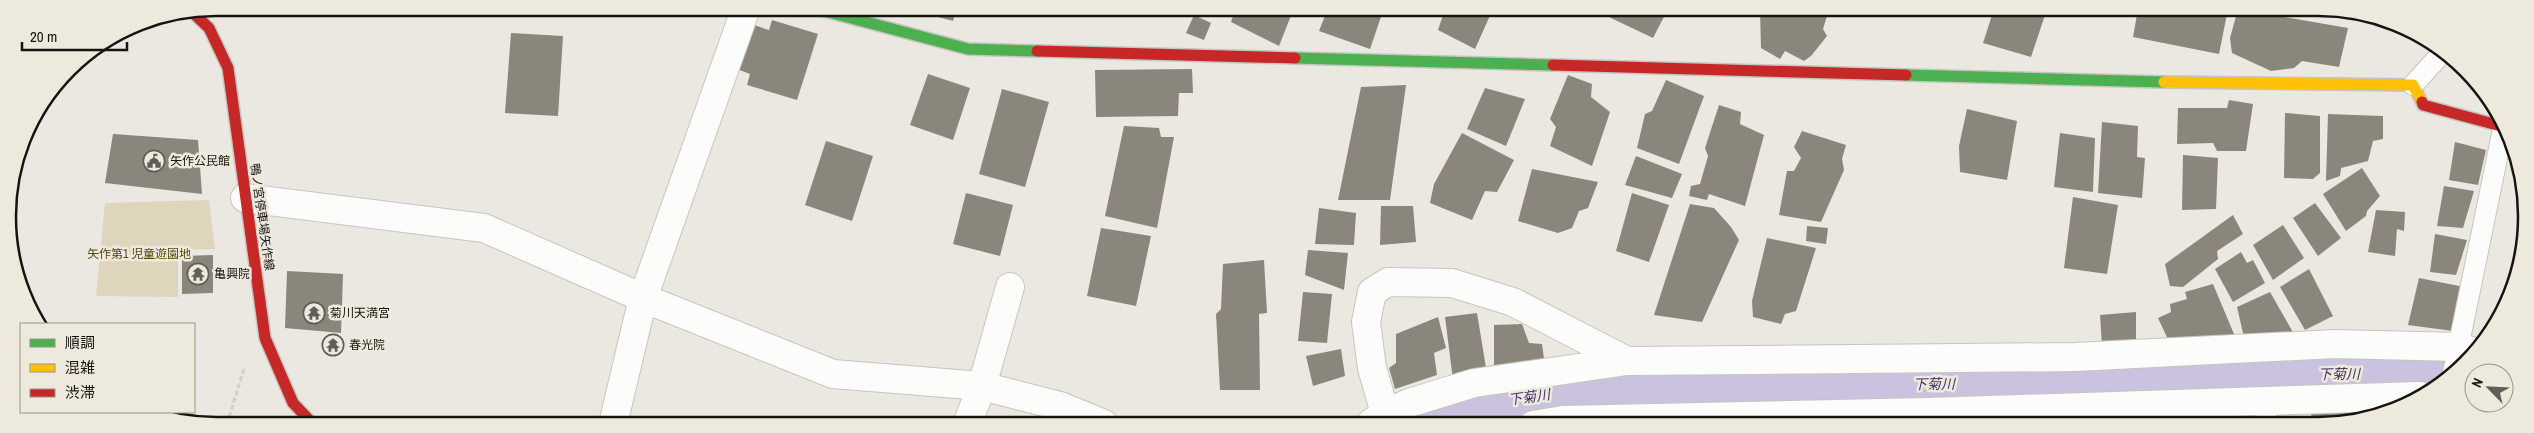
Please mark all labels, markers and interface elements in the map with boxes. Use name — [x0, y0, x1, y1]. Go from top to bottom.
scale bar — [22, 20, 128, 52]
text: 20 m — [30, 26, 57, 47]
public building icon: 矢作公民館 — [142, 149, 166, 173]
place label: 矢作公民館 — [170, 153, 230, 169]
street label: 鴨ノ宮停車場矢作線 — [247, 162, 277, 272]
park label: 矢作第1 児童遊園地 — [87, 246, 191, 262]
temple icon: 亀興院 — [186, 262, 210, 286]
place label: 亀興院 — [214, 266, 250, 282]
temple icon: 菊川天満宮 — [302, 301, 326, 325]
place label: 菊川天満宮 — [330, 305, 390, 321]
legend — [20, 323, 195, 413]
text: 順調 — [65, 332, 95, 353]
temple icon: 春光院 — [321, 333, 345, 357]
place label: 春光院 — [349, 337, 385, 353]
text: 混雑 — [65, 357, 95, 378]
north arrow — [2464, 363, 2514, 413]
water label: 下菊川 — [2318, 365, 2362, 383]
water label: 下菊川 — [1913, 375, 1957, 393]
text: N — [2467, 375, 2487, 390]
text: 渋滞 — [65, 382, 95, 403]
water label: 下菊川 — [1507, 385, 1553, 409]

